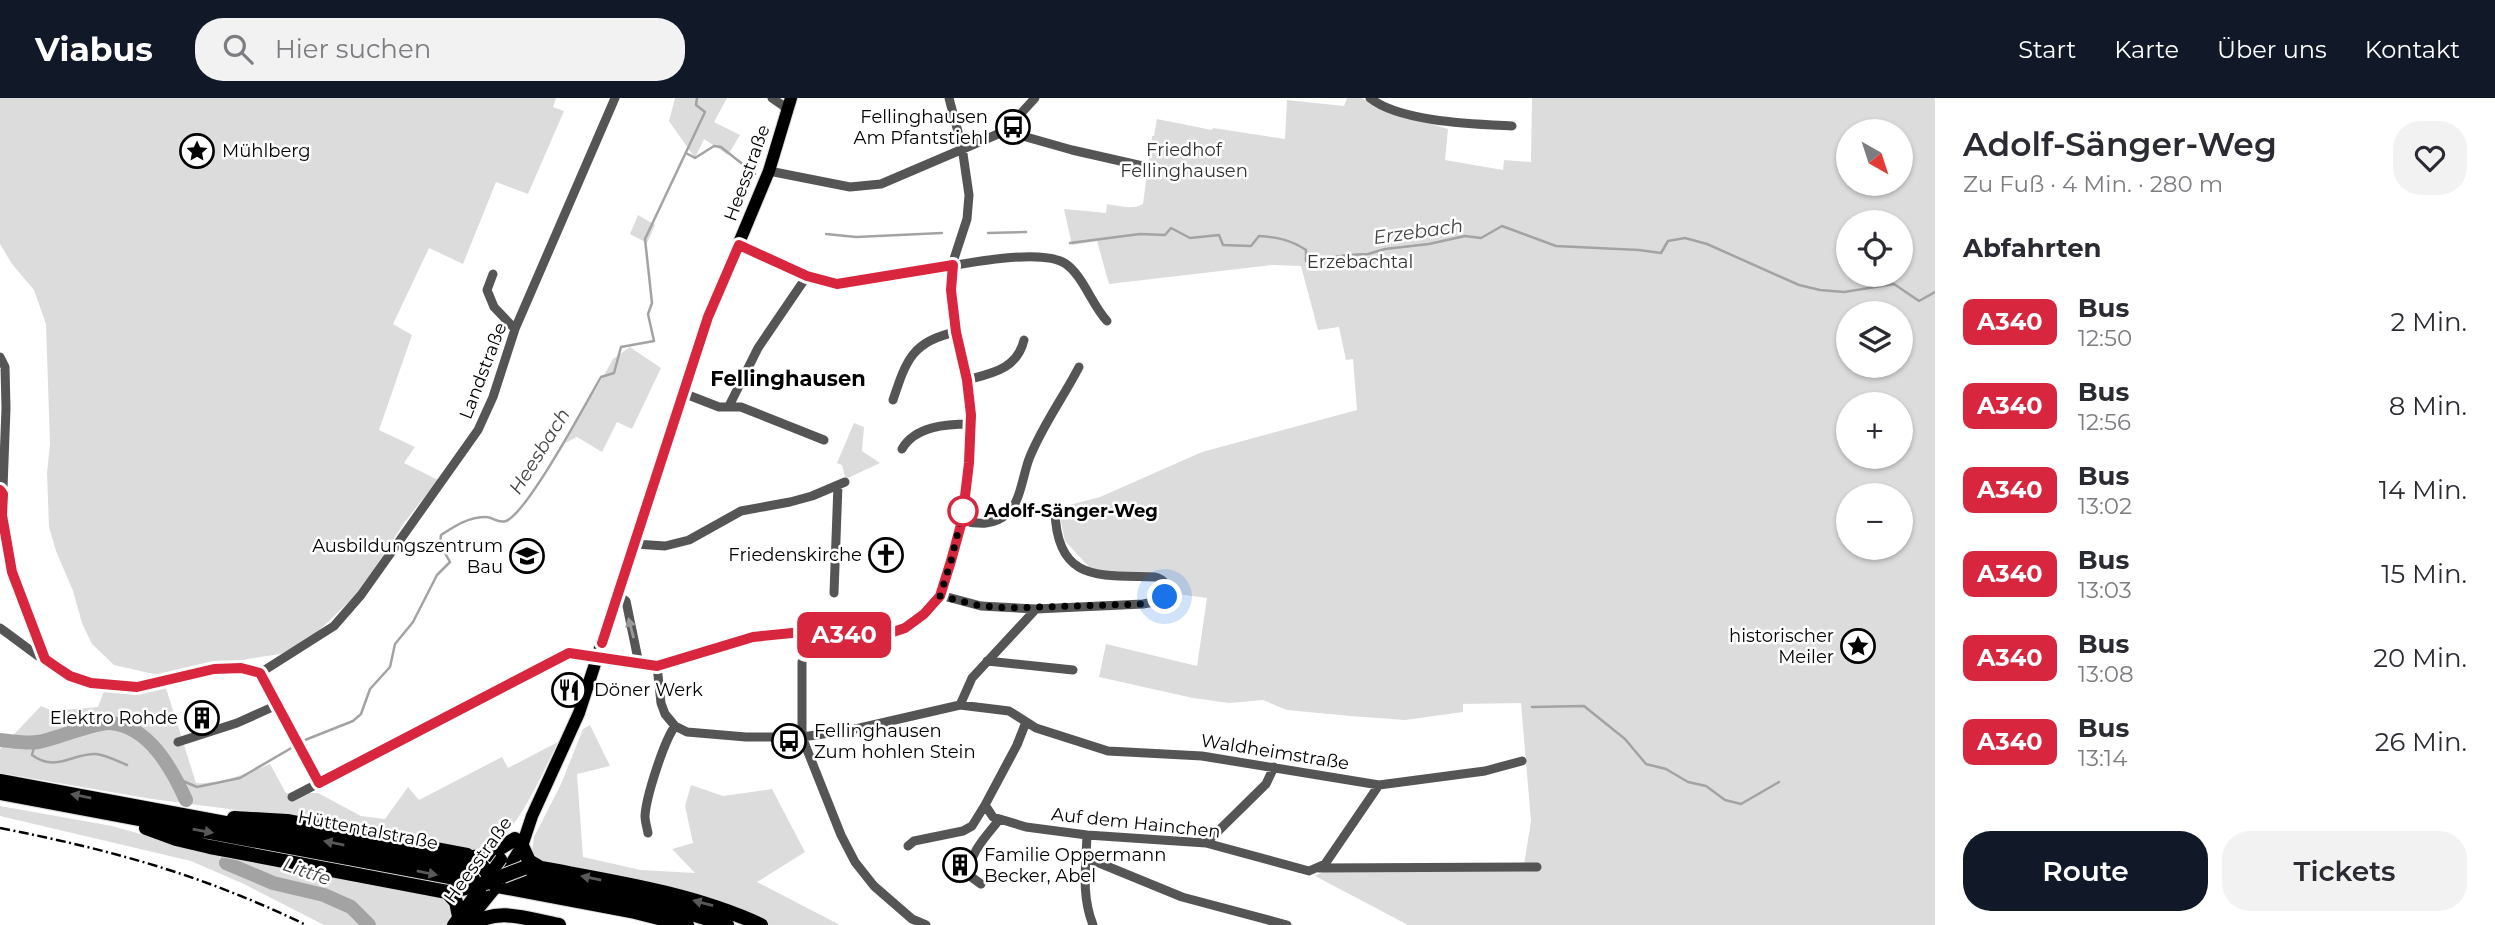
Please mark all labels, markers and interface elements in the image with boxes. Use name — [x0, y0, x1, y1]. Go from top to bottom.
search box — [195, 18, 685, 81]
text: Viabus — [35, 29, 153, 69]
icon: search — [219, 30, 257, 68]
text: Hier suchen — [275, 33, 431, 65]
text: Start — [2018, 35, 2076, 64]
text: Karte — [2114, 35, 2179, 64]
text: Über uns — [2217, 35, 2327, 64]
text: Kontakt — [2365, 35, 2460, 64]
place label: Fellinghausen Am Pfantstiehl — [854, 106, 988, 149]
bus stop icon: Fellinghausen Am Pfantstiehl — [994, 108, 1032, 146]
north arrow — [1836, 119, 1913, 196]
map controls — [1836, 119, 1913, 560]
button: heart — [2393, 121, 2467, 195]
street label: Heesstraße — [719, 122, 775, 224]
text: Adolf-Sänger-Weg — [1963, 124, 2277, 164]
place icon: Mühlberg — [178, 132, 216, 170]
park label: Friedhof Fellinghausen — [1120, 139, 1248, 182]
place label: Mühlberg — [222, 140, 311, 162]
text: Zu Fuß · 4 Min. · 280 m — [1963, 170, 2223, 198]
button: locate — [1836, 210, 1913, 287]
water label: Erzebach — [1372, 214, 1464, 249]
text: Abfahrten — [1963, 232, 2102, 264]
park label: Erzebachtal — [1307, 251, 1413, 273]
text: Bus — [2078, 292, 2129, 324]
button: layers — [1836, 301, 1913, 378]
text: 2 Min. — [2391, 306, 2467, 338]
text: A340 — [1977, 307, 2043, 336]
street label: Landstraße — [455, 319, 512, 422]
text: 12:50 — [2078, 324, 2132, 352]
district label: Fellinghausen — [710, 366, 866, 391]
text: Bus — [2078, 376, 2129, 408]
text: 8 Min. — [2389, 390, 2467, 422]
text: A340 — [1977, 391, 2043, 420]
button: + — [1836, 392, 1913, 469]
water label: Heesbach — [504, 404, 575, 498]
text: 12:56 — [2078, 408, 2131, 436]
text: Bus — [2078, 460, 2129, 492]
text: 14 Min. — [2379, 474, 2467, 506]
text: A340 — [1977, 475, 2043, 504]
button: − — [1836, 483, 1913, 560]
text: 13:02 — [2078, 492, 2132, 520]
marker: Adolf-Sänger-Weg — [948, 496, 978, 526]
place label: Adolf-Sänger-Weg — [983, 500, 1158, 522]
place label: Ausbildungszentrum Bau — [312, 535, 503, 578]
church icon: Friedenskirche — [867, 536, 905, 574]
school or university icon: Ausbildungszentrum Bau — [508, 537, 546, 575]
place label: Friedenskirche — [728, 544, 862, 566]
text: Bus — [2078, 544, 2129, 576]
text: 15 Min. — [2381, 558, 2467, 590]
text: A340 — [1977, 559, 2043, 588]
text: 13:03 — [2078, 576, 2132, 604]
your location — [1147, 579, 1182, 614]
line badge: A340 — [795, 612, 893, 658]
one-way arrow — [625, 617, 635, 638]
text: A340 — [811, 620, 877, 649]
place label: historischer Meiler — [1729, 625, 1834, 668]
place icon: historischer Meiler — [1839, 627, 1877, 665]
text: Bus — [2078, 628, 2129, 660]
text: 20 Min. — [2373, 642, 2467, 674]
text: A340 — [1977, 643, 2043, 672]
text: 13:08 — [2078, 660, 2134, 688]
restaurant icon: Döner Werk — [550, 671, 588, 709]
place label: Döner Werk — [594, 679, 703, 701]
building icon: Elektro Rohde — [183, 699, 221, 737]
place label: Elektro Rohde — [50, 707, 178, 729]
text: Bus — [2078, 712, 2129, 744]
place label: Fellinghausen Zum hohlen Stein — [814, 720, 976, 763]
bus stop icon: Fellinghausen Zum hohlen Stein — [770, 722, 808, 760]
text: 26 Min. — [2375, 726, 2467, 758]
text: A340 — [1977, 727, 2043, 756]
street label: Waldheimstraße — [1199, 729, 1351, 775]
text: 13:14 — [2078, 744, 2127, 772]
one-way arrow — [70, 791, 92, 802]
street label: Auf dem Hainchen — [1050, 803, 1222, 843]
street label: Hüttentalstraße — [296, 806, 440, 854]
street label: Heesstraße — [439, 812, 517, 907]
one-way arrow — [192, 826, 214, 837]
button: Route — [1963, 831, 2208, 911]
button: Tickets — [2222, 831, 2467, 911]
one-way arrow — [323, 837, 345, 848]
place label: Familie Oppermann Becker, Abel — [984, 844, 1166, 887]
building icon: Familie Oppermann Becker, Abel — [941, 846, 979, 884]
water label: Littfe — [280, 853, 334, 890]
one-way arrow — [416, 867, 438, 878]
one-way arrow — [580, 872, 602, 883]
one-way arrow — [691, 897, 713, 908]

